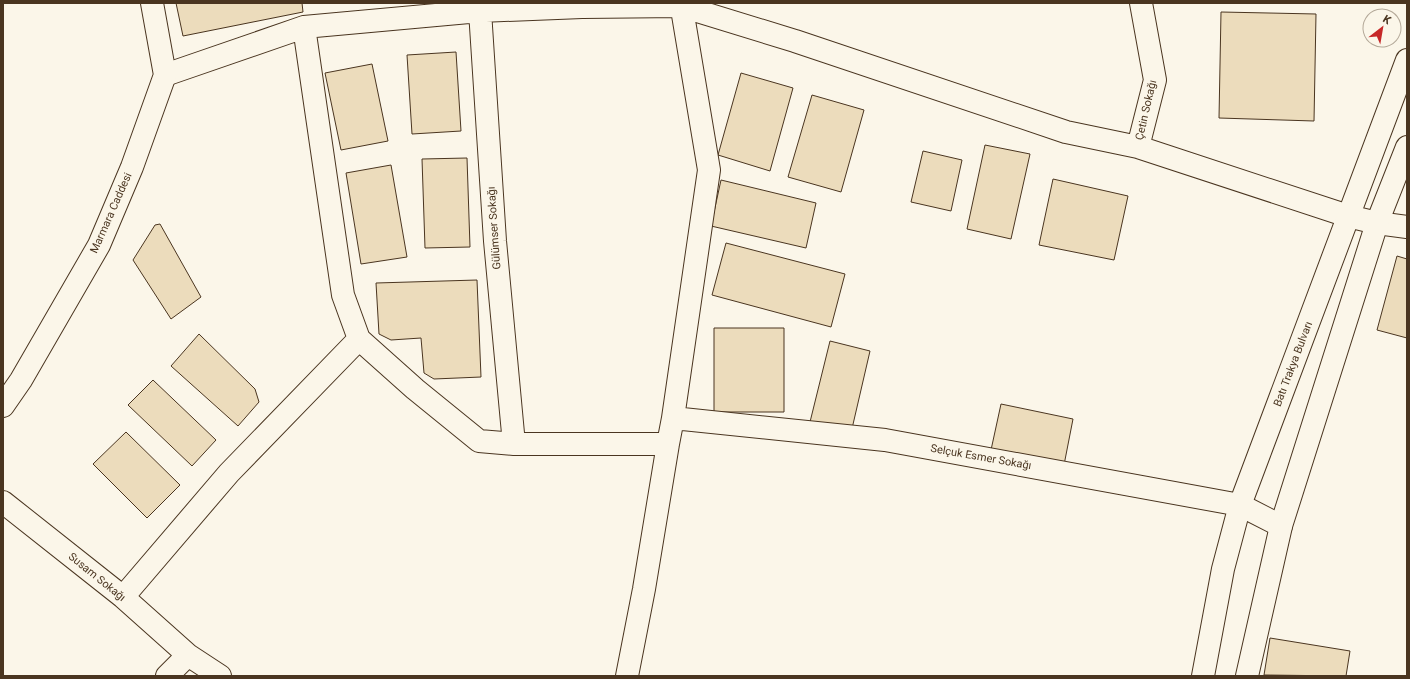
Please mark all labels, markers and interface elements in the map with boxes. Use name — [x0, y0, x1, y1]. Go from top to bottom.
north arrow — [1362, 8, 1402, 48]
text: K — [1381, 12, 1394, 28]
street label: Çetin Sokağı — [1133, 79, 1159, 141]
street label: Marmara Caddesi — [87, 171, 135, 255]
street label: Gülümser Sokağı — [485, 186, 503, 270]
street label: Batı Trakya Bulvarı — [1271, 320, 1315, 408]
street label: Selçuk Esmer Sokağı — [929, 442, 1033, 472]
street label: Susam Sokağı — [66, 550, 128, 604]

